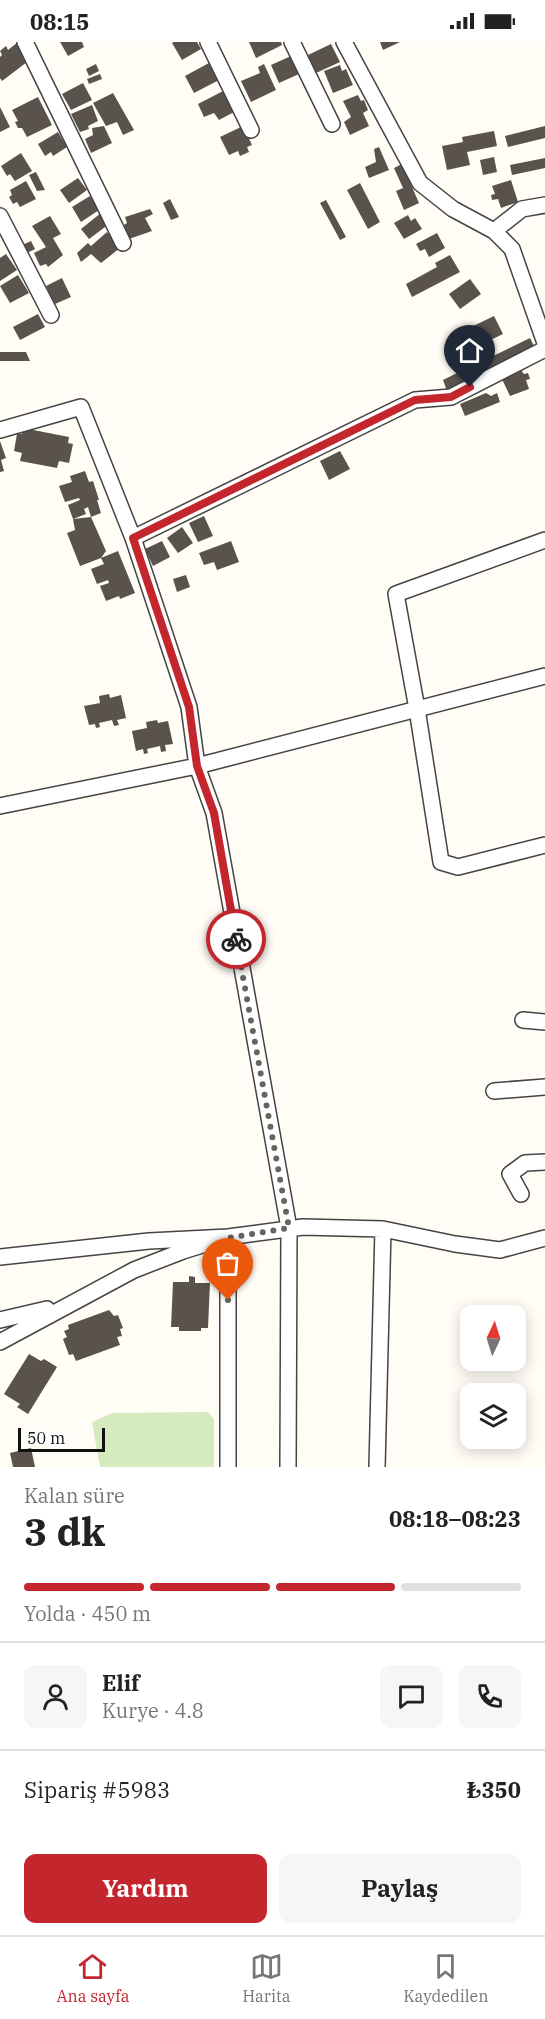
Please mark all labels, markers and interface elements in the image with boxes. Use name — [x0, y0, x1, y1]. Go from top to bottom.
text: 08:15 — [30, 7, 89, 36]
pin — [444, 325, 495, 387]
icon: home — [453, 334, 486, 367]
courier — [206, 909, 266, 969]
icon: bike — [220, 923, 253, 956]
pin — [202, 1238, 253, 1300]
icon: bag — [211, 1247, 244, 1280]
north arrow — [460, 1305, 526, 1371]
map controls — [460, 1305, 526, 1449]
button: layers — [460, 1383, 526, 1449]
scale bar — [18, 1425, 105, 1452]
text: 50 m — [27, 1428, 65, 1448]
text: Kalan süre — [24, 1482, 125, 1509]
text: 08:18–08:23 — [389, 1504, 521, 1533]
text: 3 dk — [24, 1506, 105, 1557]
text: Yolda · 450 m — [24, 1600, 151, 1627]
button: person — [24, 1665, 87, 1728]
button: chat — [380, 1665, 443, 1728]
button: phone — [458, 1665, 521, 1728]
text: Elif — [102, 1668, 140, 1697]
text: Kurye · 4.8 — [102, 1697, 204, 1724]
text: Sipariş #5983 — [24, 1775, 170, 1804]
text: ₺350 — [467, 1775, 521, 1804]
button: Yardım — [24, 1854, 267, 1923]
button: Paylaş — [279, 1854, 521, 1923]
tab: Ana sayfa — [57, 1950, 129, 2006]
tab: Harita — [243, 1950, 290, 2006]
tab: Kaydedilen — [404, 1950, 488, 2006]

